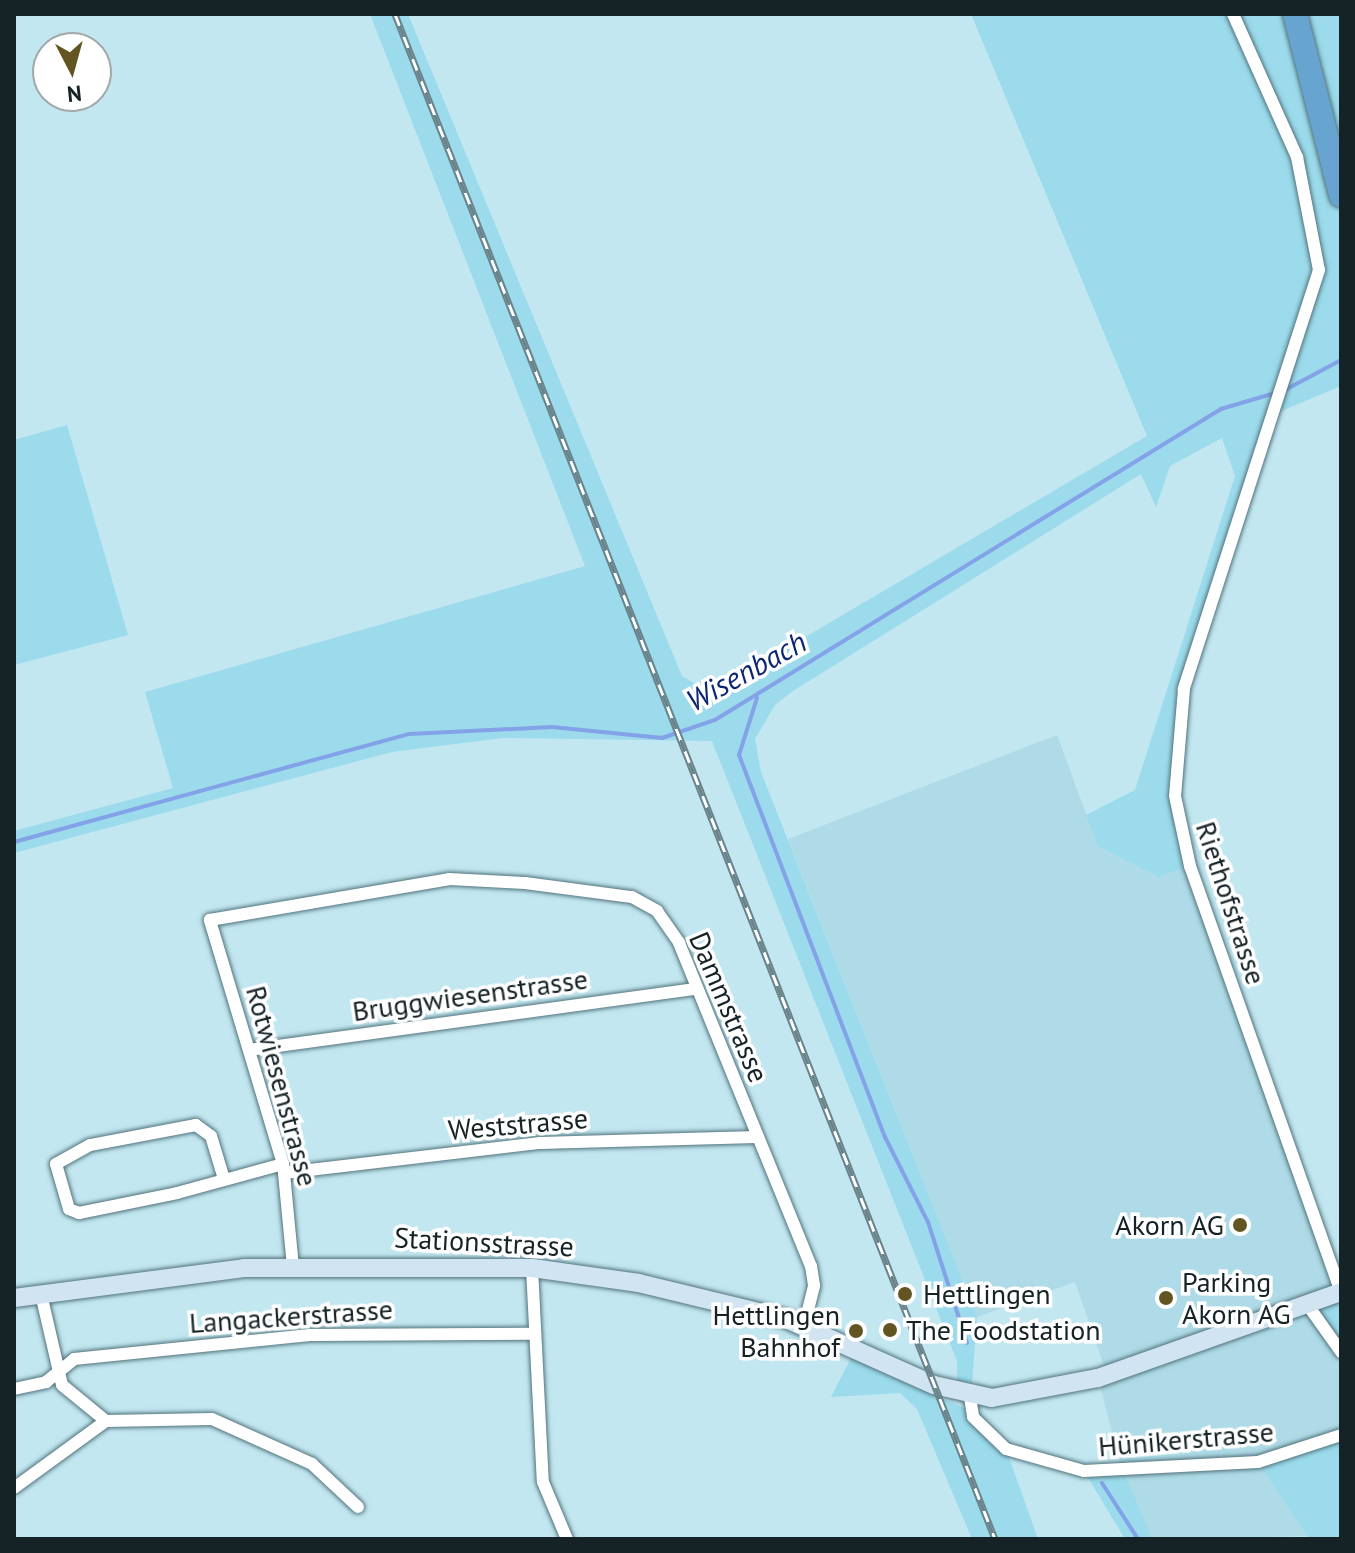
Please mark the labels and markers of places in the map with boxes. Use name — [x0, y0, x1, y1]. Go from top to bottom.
place label: Akorn AG — [1114, 1208, 1224, 1242]
marker: Akorn AG — [1231, 1216, 1249, 1234]
place label: Parking Akorn AG — [1182, 1265, 1292, 1331]
place label: Hettlingen — [923, 1277, 1051, 1311]
marker: Hettlingen — [894, 1283, 916, 1305]
marker: Parking Akorn AG — [1157, 1289, 1175, 1307]
place label: Hettlingen Bahnhof — [712, 1298, 840, 1364]
place label: The Foodstation — [906, 1313, 1101, 1347]
marker: The Foodstation — [881, 1321, 899, 1339]
marker: Hettlingen Bahnhof — [847, 1322, 865, 1340]

